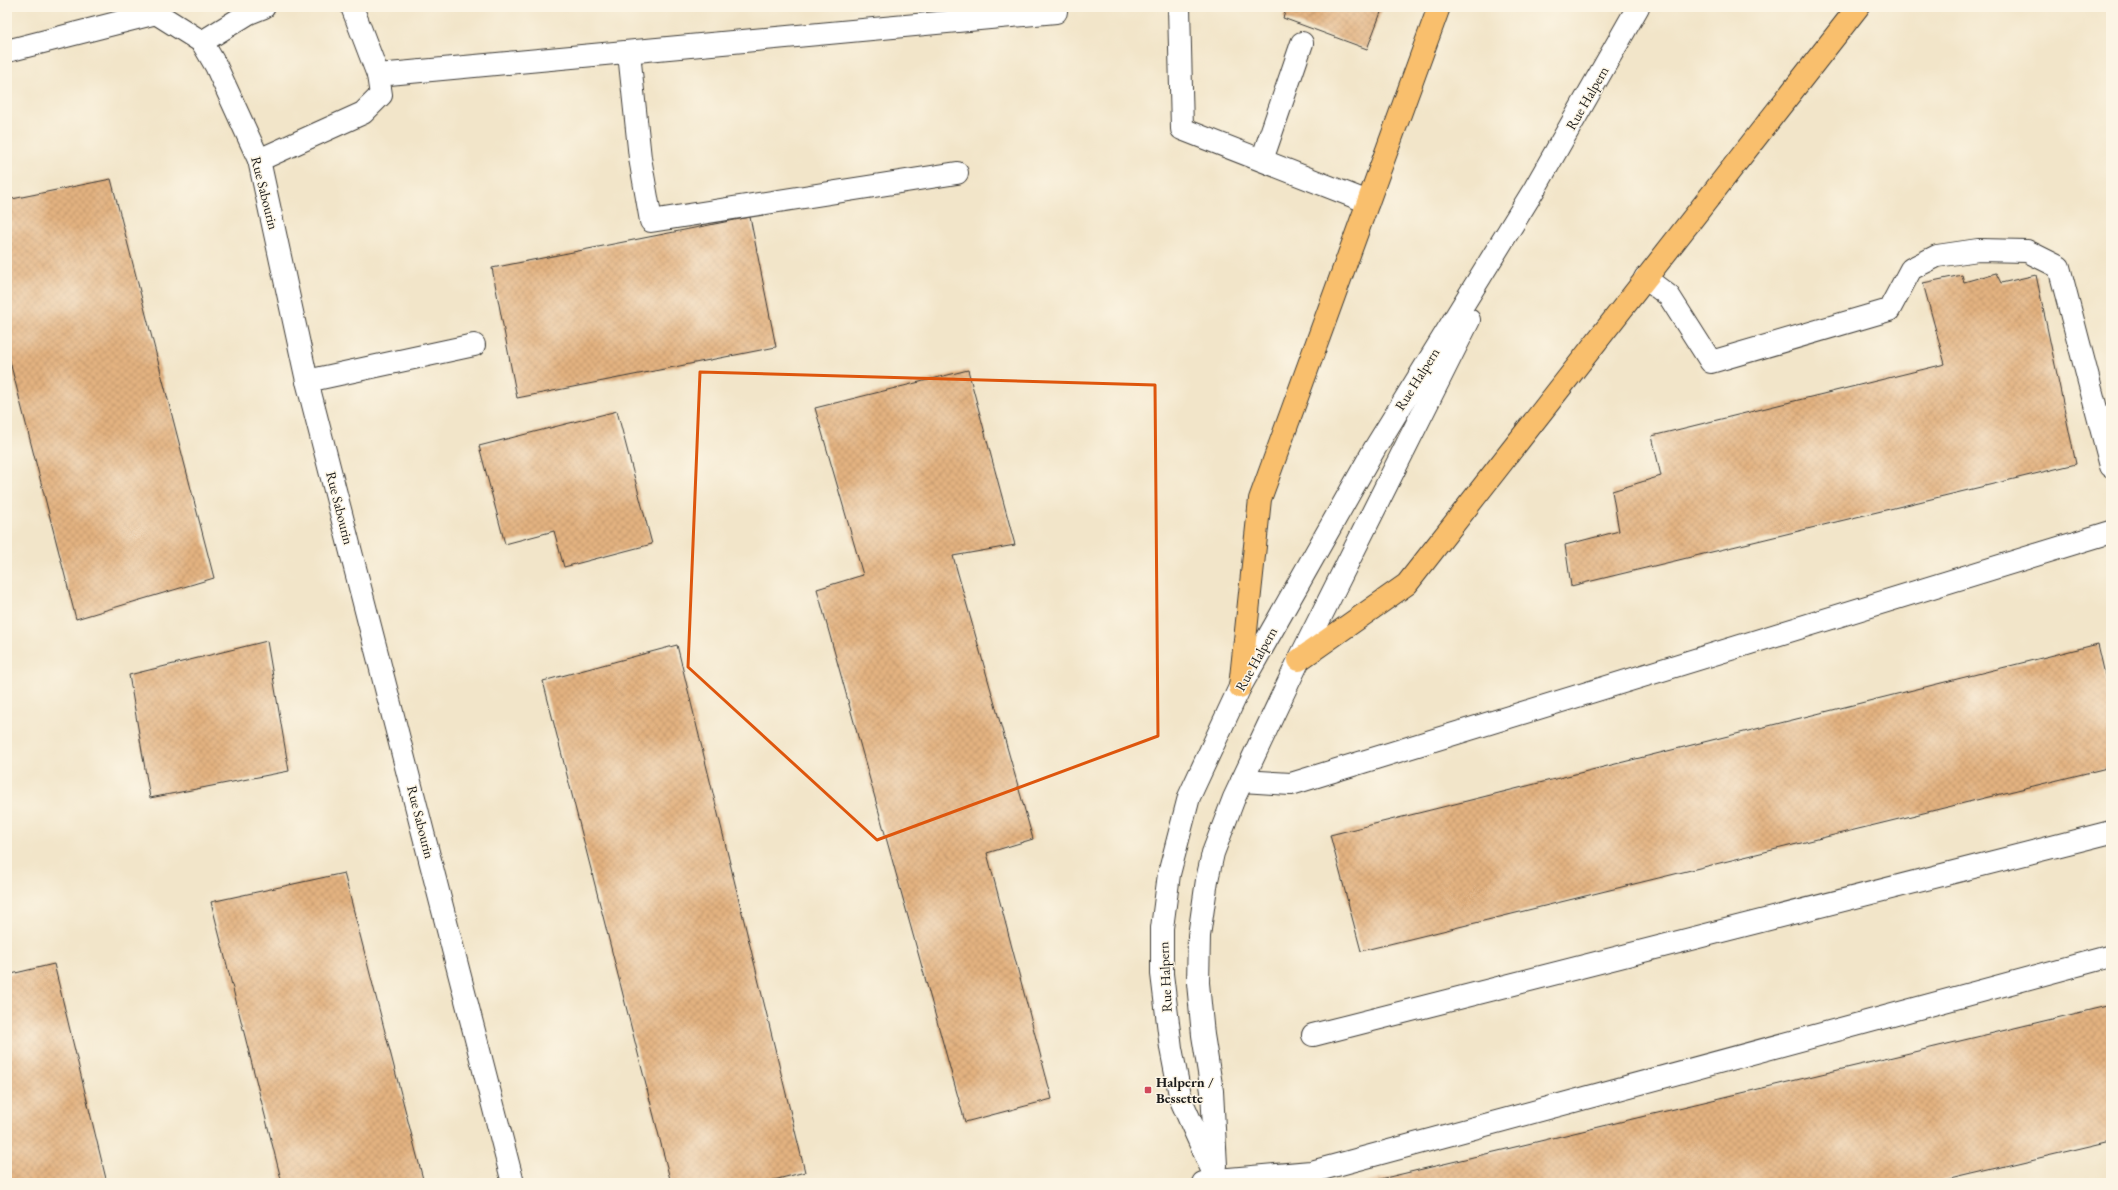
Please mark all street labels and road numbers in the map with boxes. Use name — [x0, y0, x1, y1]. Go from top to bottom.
street label: Rue Halpern — [1562, 62, 1613, 133]
street label: Rue Sabourin — [247, 155, 283, 232]
street label: Rue Halpern — [1391, 344, 1444, 414]
street label: Rue Sabourin — [322, 470, 358, 547]
street label: Rue Halpern — [1231, 623, 1281, 694]
street label: Rue Sabourin — [403, 784, 439, 861]
street label: Rue Halpern — [1154, 941, 1176, 1013]

